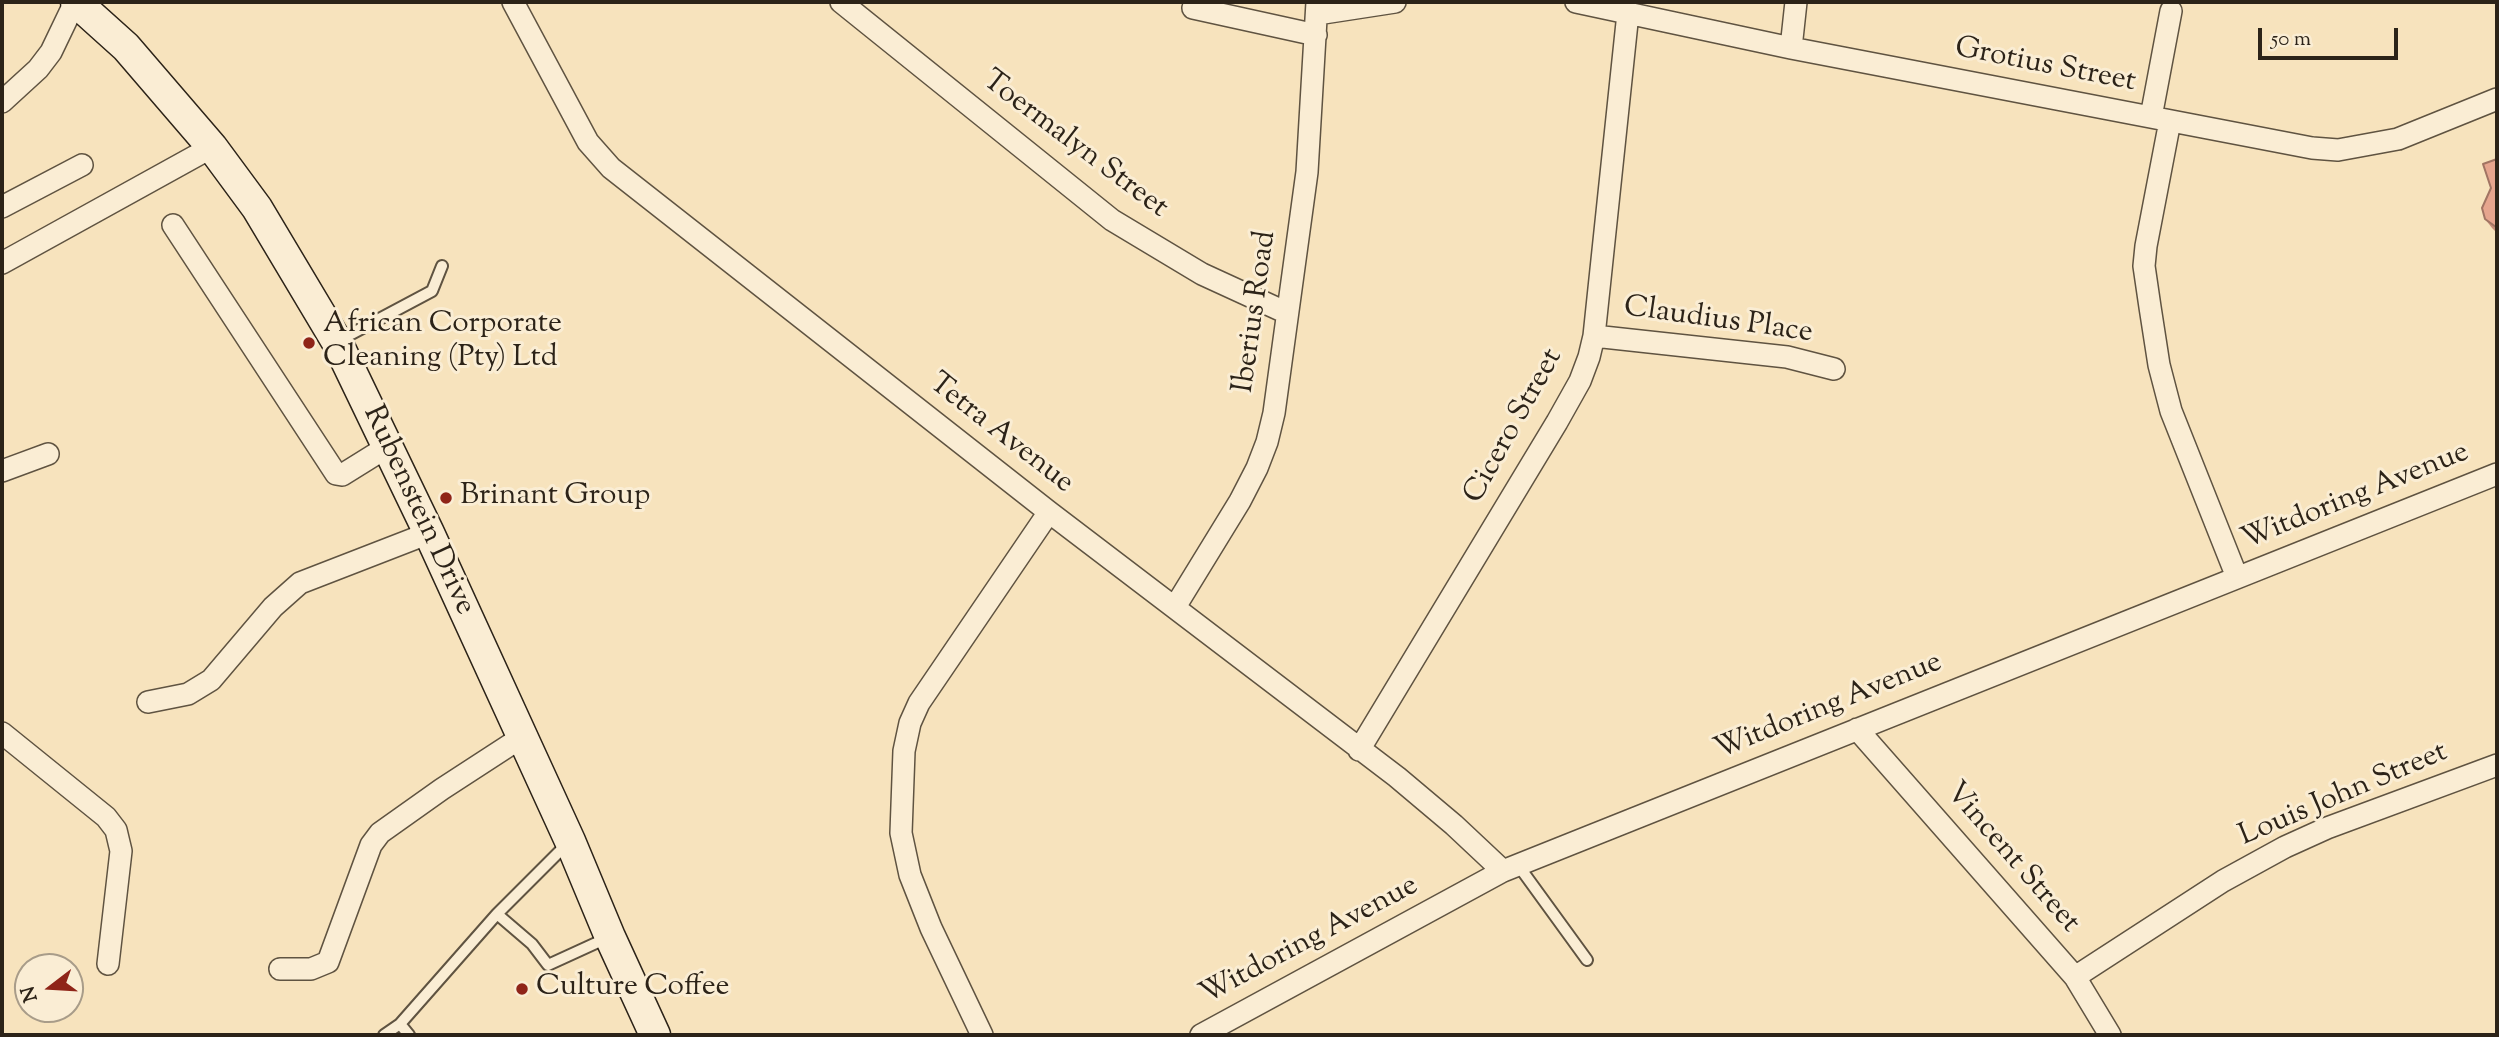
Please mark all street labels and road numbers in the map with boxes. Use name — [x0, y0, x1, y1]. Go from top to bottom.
street label: Grotius Street — [1951, 32, 2139, 102]
street label: Toermalyn Street — [974, 64, 1174, 228]
street label: Iberius Road — [1228, 229, 1286, 395]
street label: Claudius Place — [1621, 291, 1815, 353]
street label: Cicero Street — [1458, 343, 1572, 511]
street label: Tetra Avenue — [920, 367, 1080, 503]
street label: Rubenstein Drive — [353, 401, 481, 621]
street label: Witdoring Avenue — [2237, 436, 2475, 560]
street label: Witdoring Avenue — [1710, 646, 1948, 770]
street label: Louis John Street — [2235, 736, 2453, 856]
street label: Vincent Street — [1936, 776, 2086, 942]
street label: Witdoring Avenue — [1195, 869, 1425, 1015]

